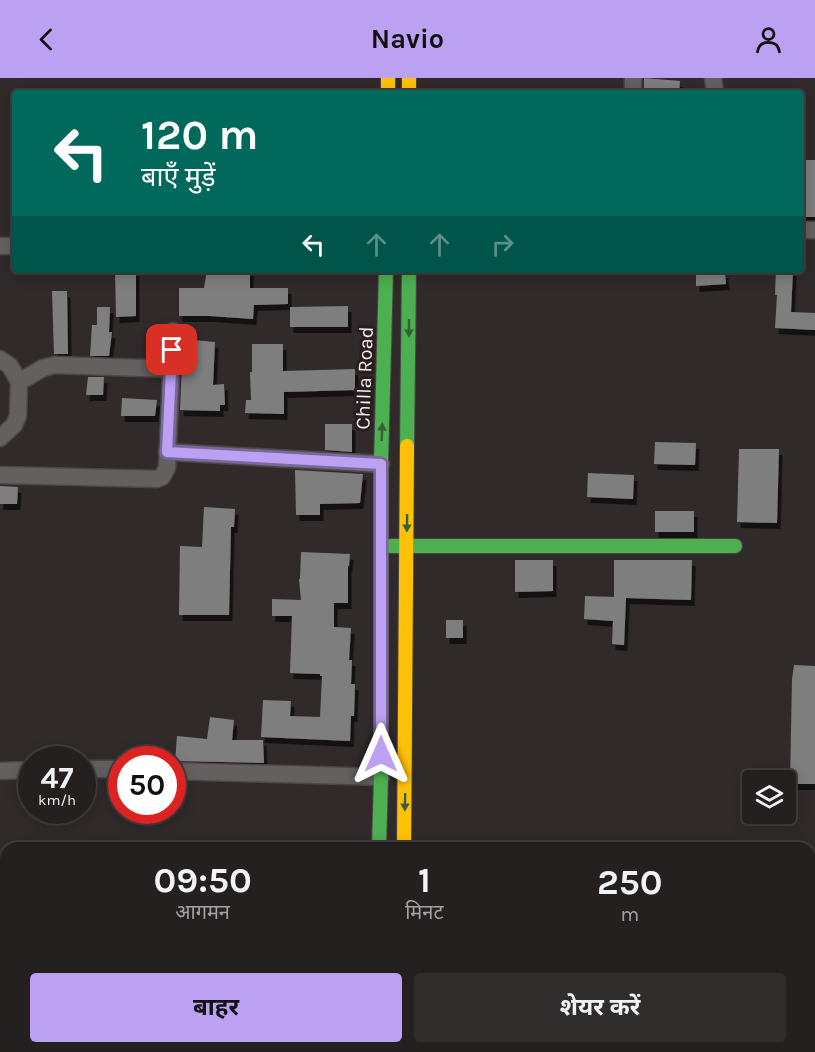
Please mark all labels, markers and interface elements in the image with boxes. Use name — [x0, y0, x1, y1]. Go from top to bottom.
icon: back — [30, 23, 63, 56]
text: Navio — [371, 23, 444, 55]
icon: person — [752, 23, 785, 56]
text: 120 m — [141, 110, 258, 160]
icon: left — [42, 114, 120, 192]
text: बाएँ मुड़ें — [141, 161, 215, 193]
icon: left — [297, 228, 330, 261]
icon: ahead — [360, 228, 393, 261]
icon: ahead — [423, 228, 456, 261]
icon: right — [486, 228, 519, 261]
one-way arrow — [404, 319, 414, 338]
pin — [146, 324, 197, 375]
street label: Chilla Road — [351, 326, 378, 430]
icon: arrive — [155, 333, 188, 366]
one-way arrow — [377, 423, 386, 442]
one-way arrow — [402, 514, 412, 533]
position arrow — [349, 722, 413, 786]
speed limit sign: 50 — [108, 746, 186, 824]
text: 47 — [41, 760, 73, 796]
map controls — [742, 770, 796, 824]
button: layers — [742, 770, 796, 824]
text: km/h — [38, 791, 76, 809]
one-way arrow — [400, 793, 410, 812]
text: 09:50 — [154, 859, 252, 901]
text: 1 — [418, 859, 431, 901]
text: 250 — [597, 861, 663, 903]
text: आगमन — [175, 901, 230, 924]
text: मिनट — [405, 901, 443, 924]
text: m — [620, 903, 639, 926]
button: बाहर — [30, 973, 402, 1042]
button: शेयर करें — [414, 973, 786, 1042]

